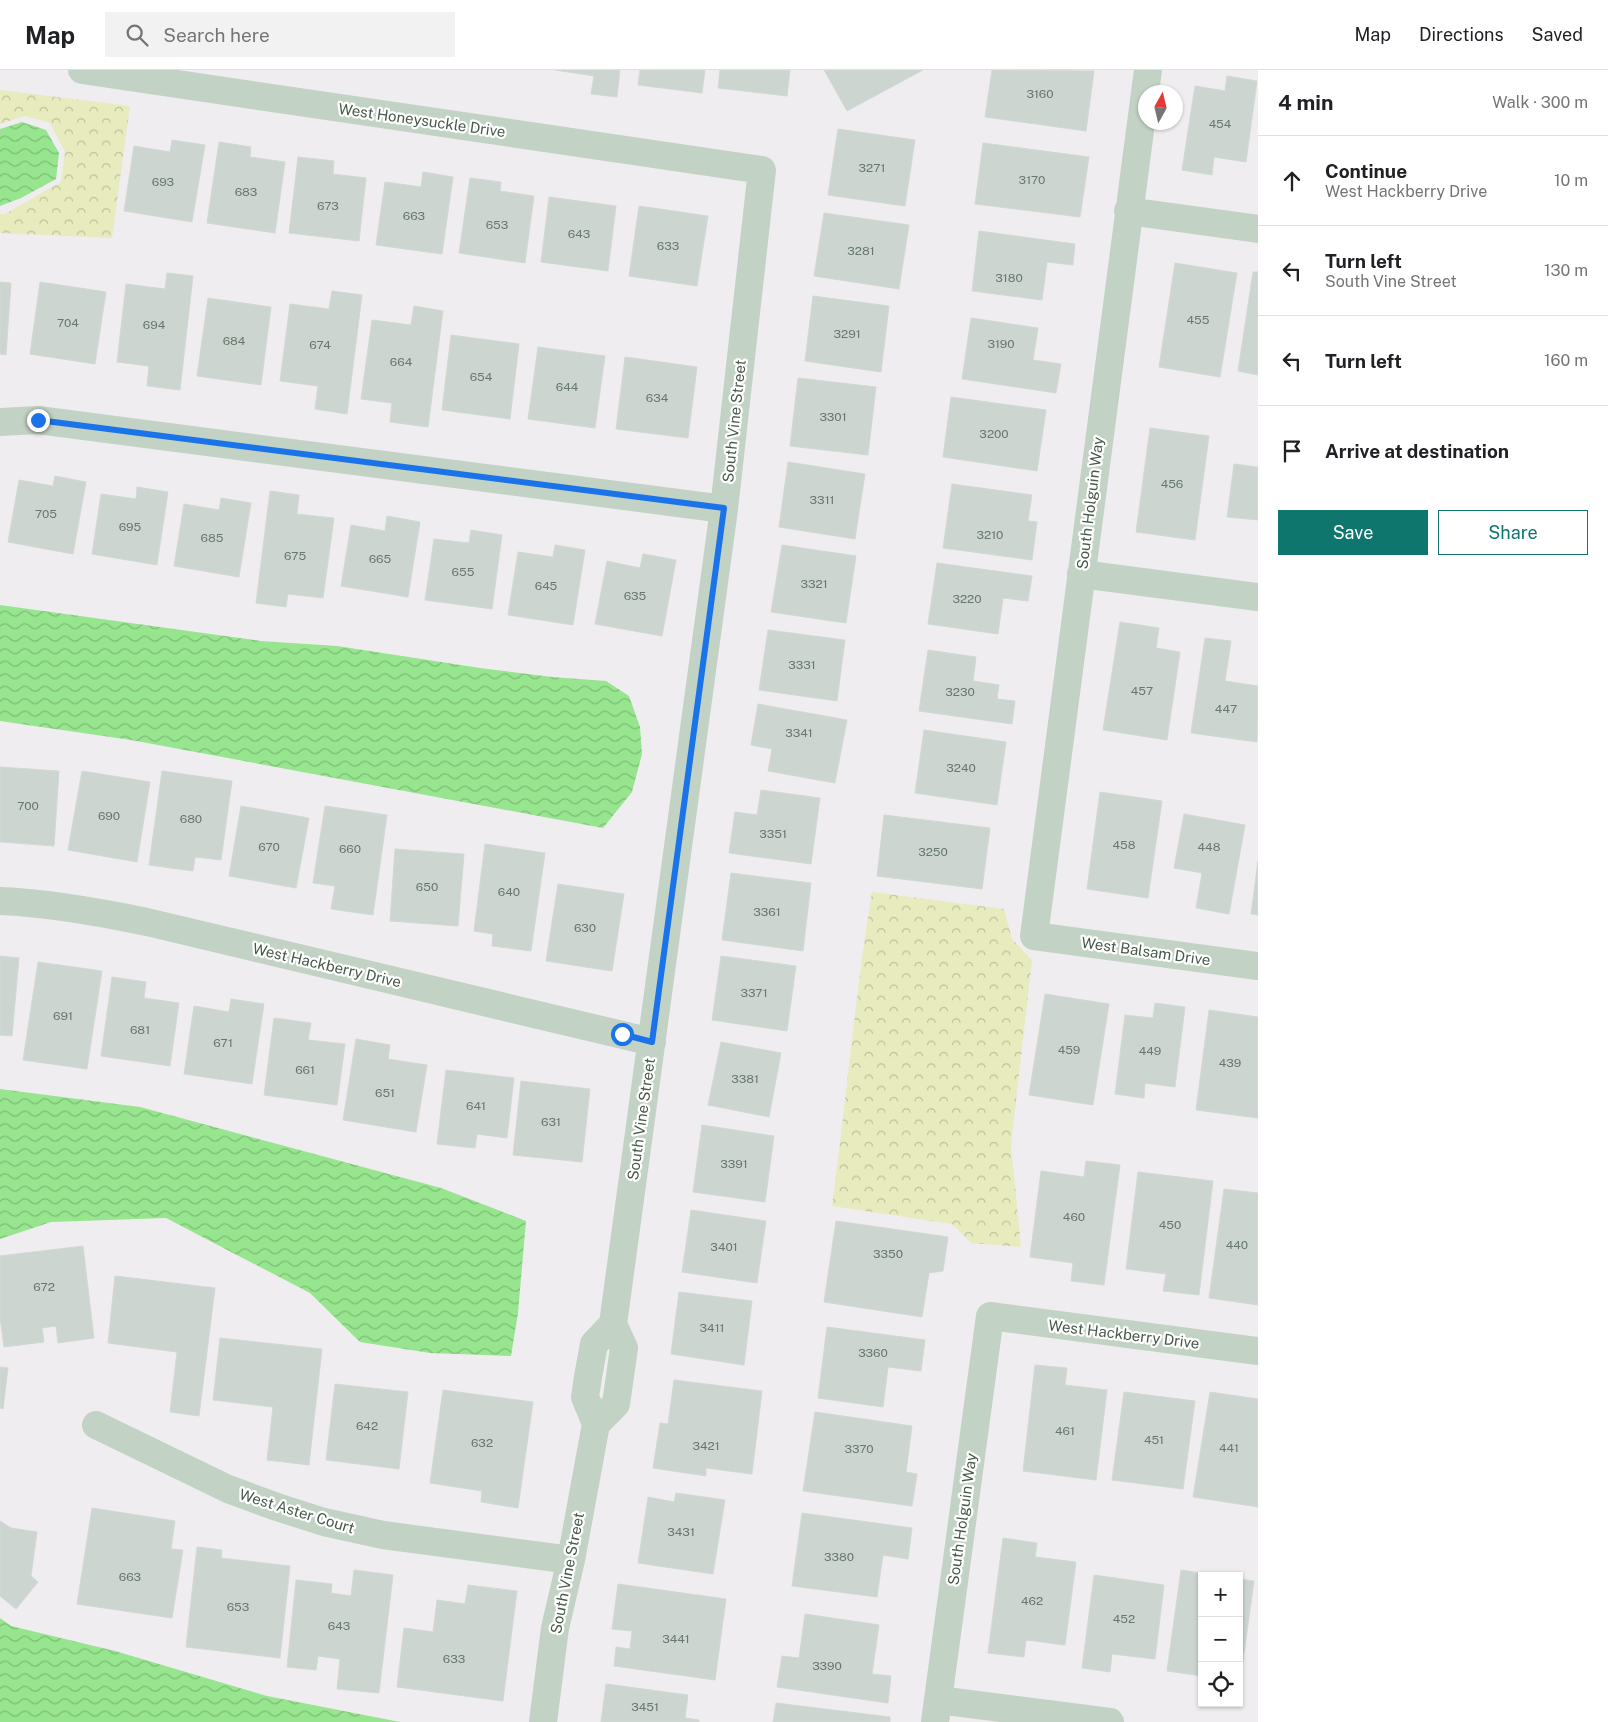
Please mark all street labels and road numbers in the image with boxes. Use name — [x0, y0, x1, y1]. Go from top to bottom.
street label: West Honeysuckle Drive — [337, 100, 507, 140]
street label: South Vine Street — [719, 359, 749, 483]
street label: South Holguin Way — [1073, 436, 1107, 570]
street label: West Balsam Drive — [1080, 934, 1212, 968]
street label: West Hackberry Drive — [251, 940, 403, 990]
street label: South Vine Street — [624, 1057, 658, 1181]
street label: West Hackberry Drive — [1047, 1316, 1201, 1352]
street label: South Holguin Way — [944, 1452, 980, 1586]
street label: West Aster Court — [237, 1485, 357, 1537]
street label: South Vine Street — [547, 1511, 587, 1635]

